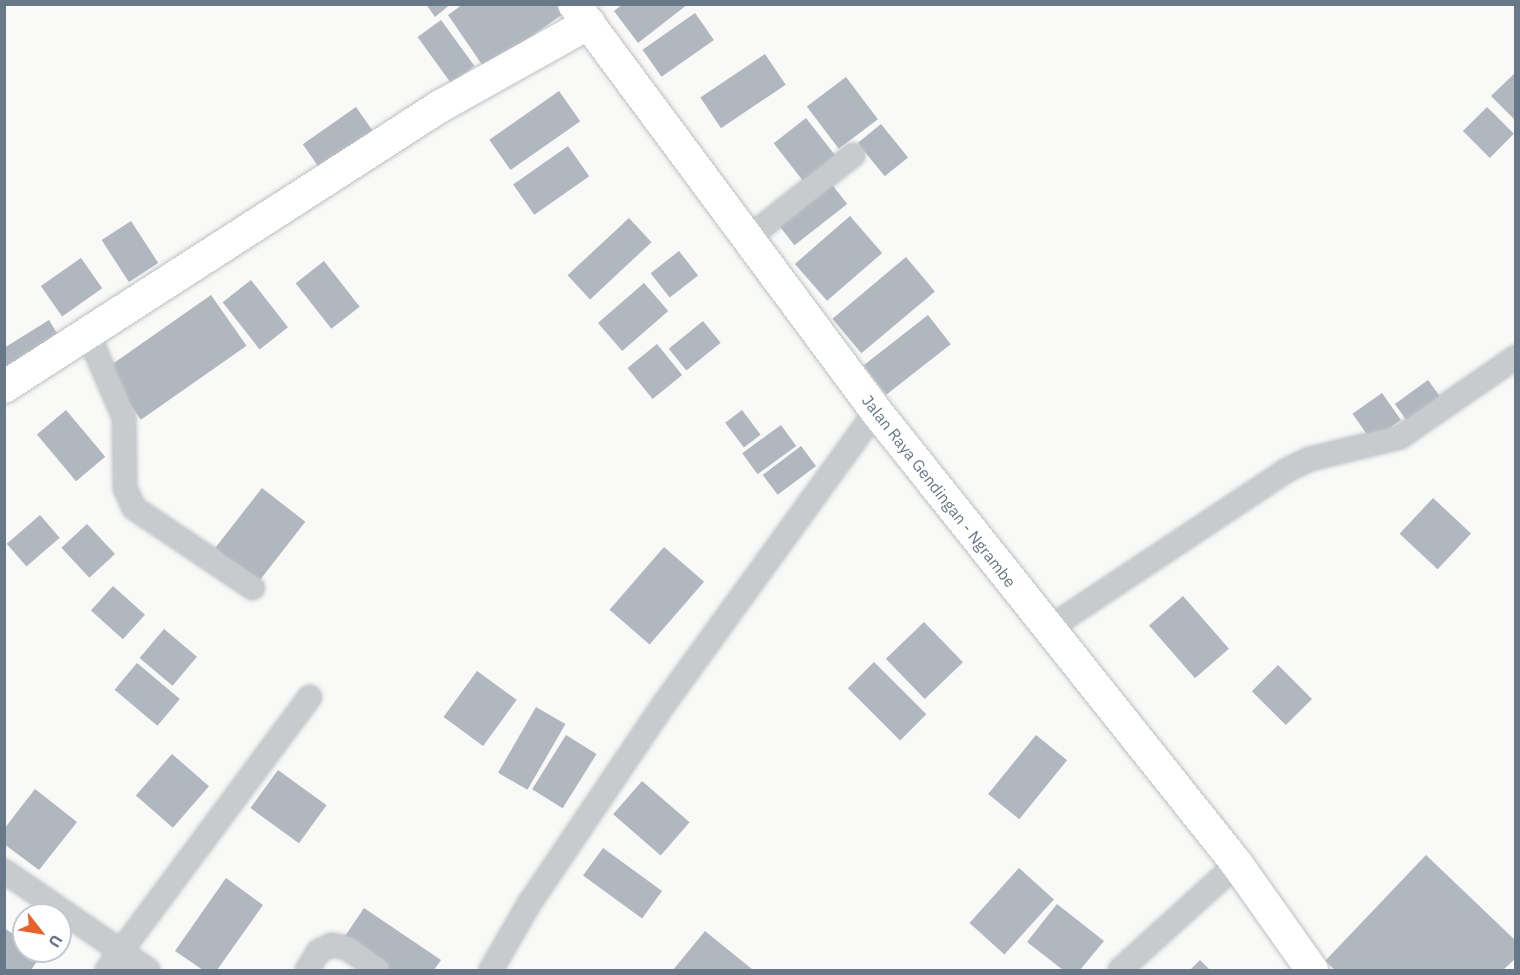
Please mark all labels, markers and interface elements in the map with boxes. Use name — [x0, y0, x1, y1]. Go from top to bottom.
street label: Jalan Raya Gendingan - Ngrambe — [858, 391, 1020, 591]
north arrow — [12, 903, 72, 963]
text: U — [44, 931, 67, 951]

